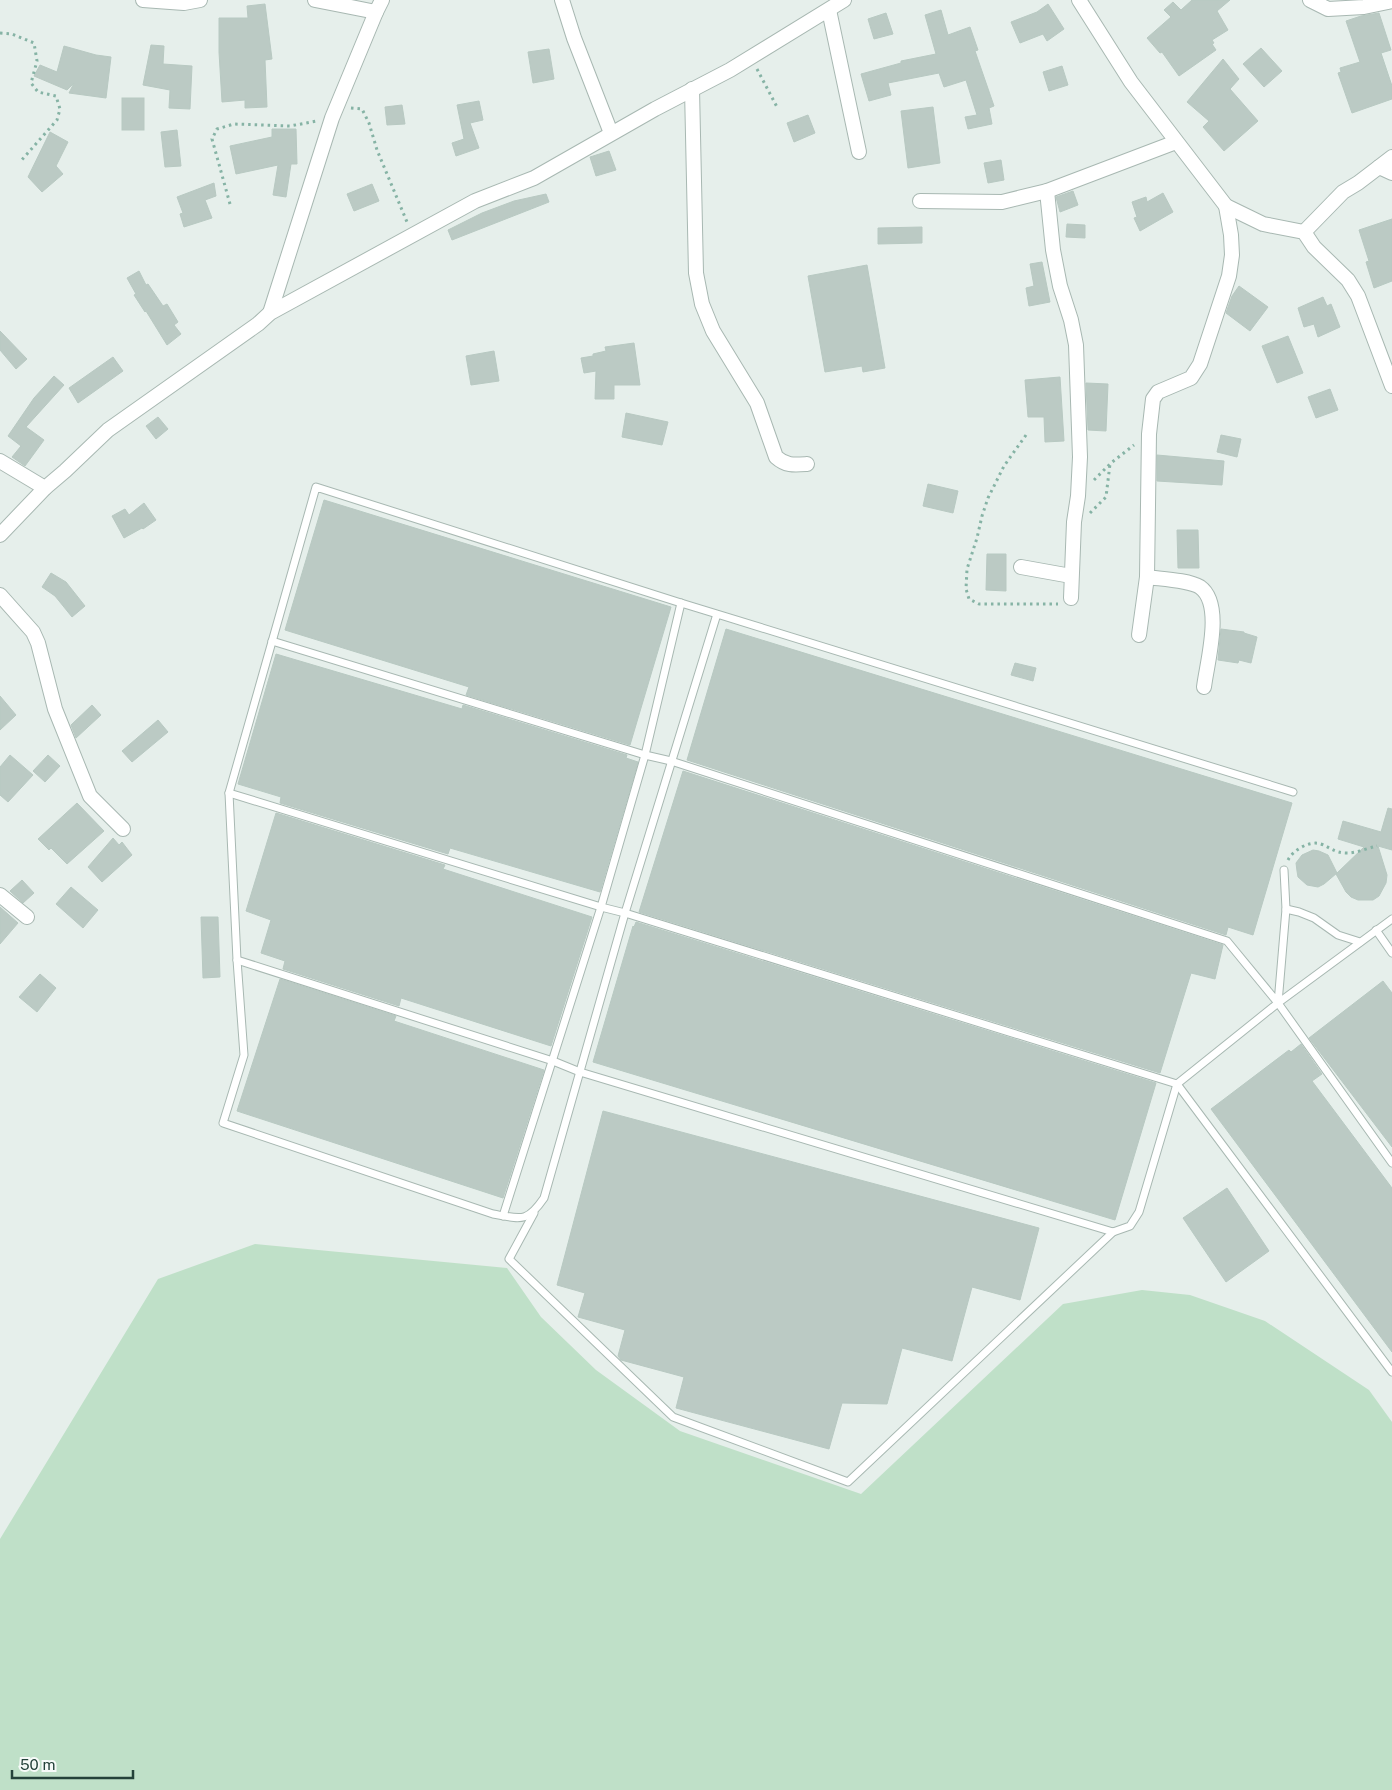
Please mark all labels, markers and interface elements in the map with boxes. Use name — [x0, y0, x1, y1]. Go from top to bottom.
scale bar — [12, 1748, 134, 1780]
text: 50 m — [20, 1756, 55, 1773]

